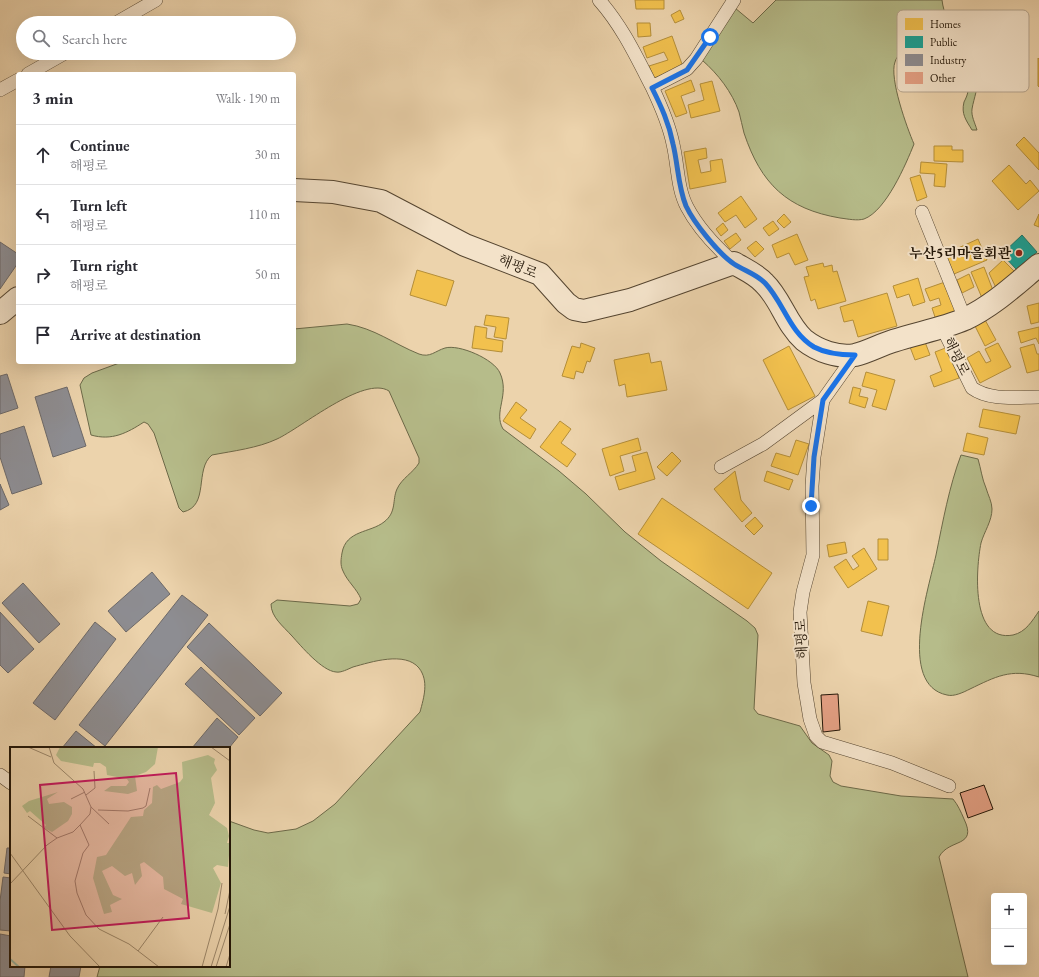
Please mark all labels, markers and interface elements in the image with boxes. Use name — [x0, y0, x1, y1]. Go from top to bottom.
legend — [897, 10, 1029, 92]
search box — [16, 16, 296, 60]
text: Homes — [930, 17, 961, 31]
icon: search — [30, 27, 52, 49]
route start — [701, 28, 719, 46]
text: Search here — [62, 29, 127, 48]
text: Public — [930, 35, 958, 49]
text: Industry — [930, 53, 967, 67]
text: Other — [930, 71, 956, 85]
text: 3 min — [32, 87, 73, 109]
text: Walk · 190 m — [216, 90, 280, 107]
text: Continue — [70, 136, 130, 155]
icon: ahead — [32, 144, 54, 166]
text: 30 m — [255, 146, 280, 163]
text: 해평로 — [70, 157, 108, 174]
text: Turn left — [70, 196, 127, 215]
icon: left — [32, 204, 54, 226]
text: 110 m — [249, 206, 280, 223]
text: 해평로 — [70, 217, 108, 234]
place label: 누산5리마을회관 — [909, 244, 1011, 262]
marker: 누산5리마을회관 — [1014, 248, 1024, 258]
street label: 해평로 — [496, 250, 541, 282]
text: Turn right — [70, 256, 138, 275]
icon: right — [32, 264, 54, 286]
text: 50 m — [255, 266, 280, 283]
text: 해평로 — [70, 277, 108, 294]
icon: arrive — [32, 324, 54, 346]
text: Arrive at destination — [70, 325, 201, 344]
street label: 해평로 — [940, 334, 974, 379]
route end — [802, 497, 820, 515]
street label: 해평로 — [791, 618, 811, 660]
inset map — [10, 747, 230, 967]
map controls — [991, 893, 1027, 965]
button: + — [991, 893, 1027, 929]
button: − — [991, 929, 1027, 965]

